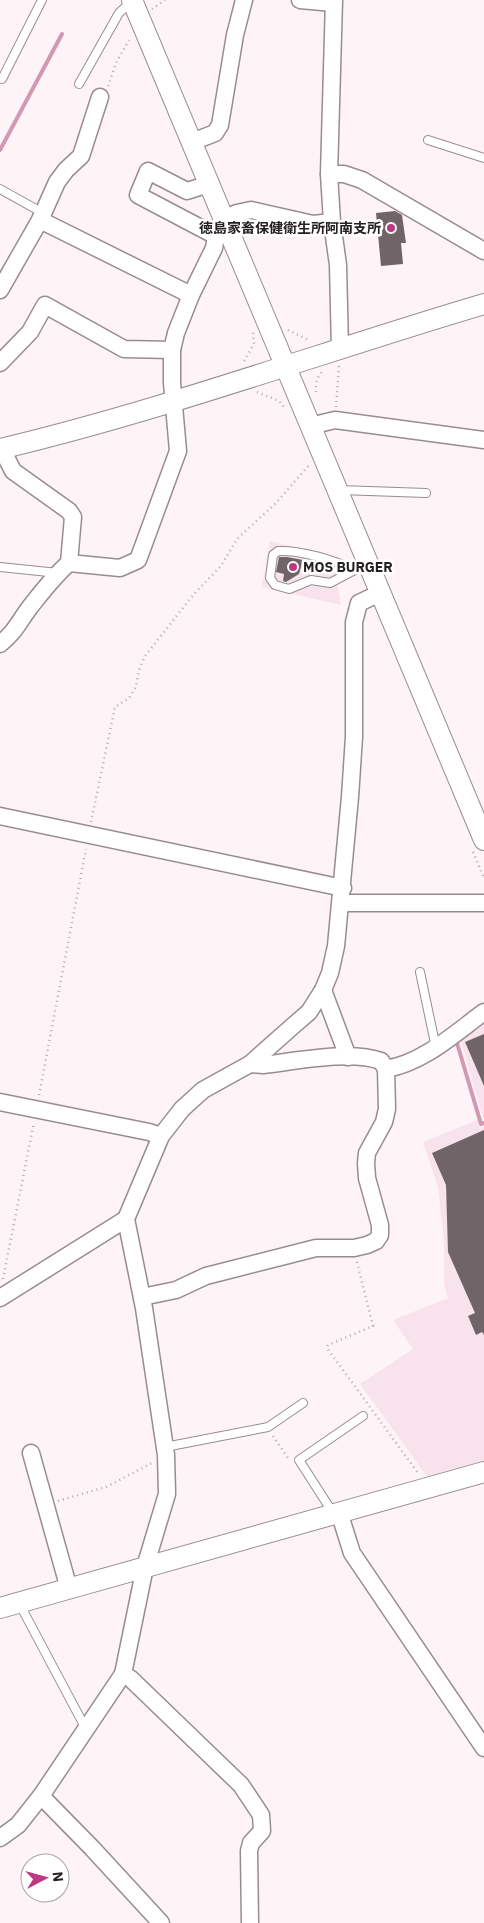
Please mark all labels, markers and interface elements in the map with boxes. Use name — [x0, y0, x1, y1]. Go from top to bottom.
place label: 徳島家畜保健衛生所阿南支所 — [199, 219, 381, 237]
marker: 徳島家畜保健衛生所阿南支所 — [385, 222, 397, 234]
place label: MOS BURGER — [303, 558, 393, 576]
marker: MOS BURGER — [287, 561, 299, 573]
north arrow — [20, 1853, 70, 1903]
text: N — [48, 1871, 67, 1883]

